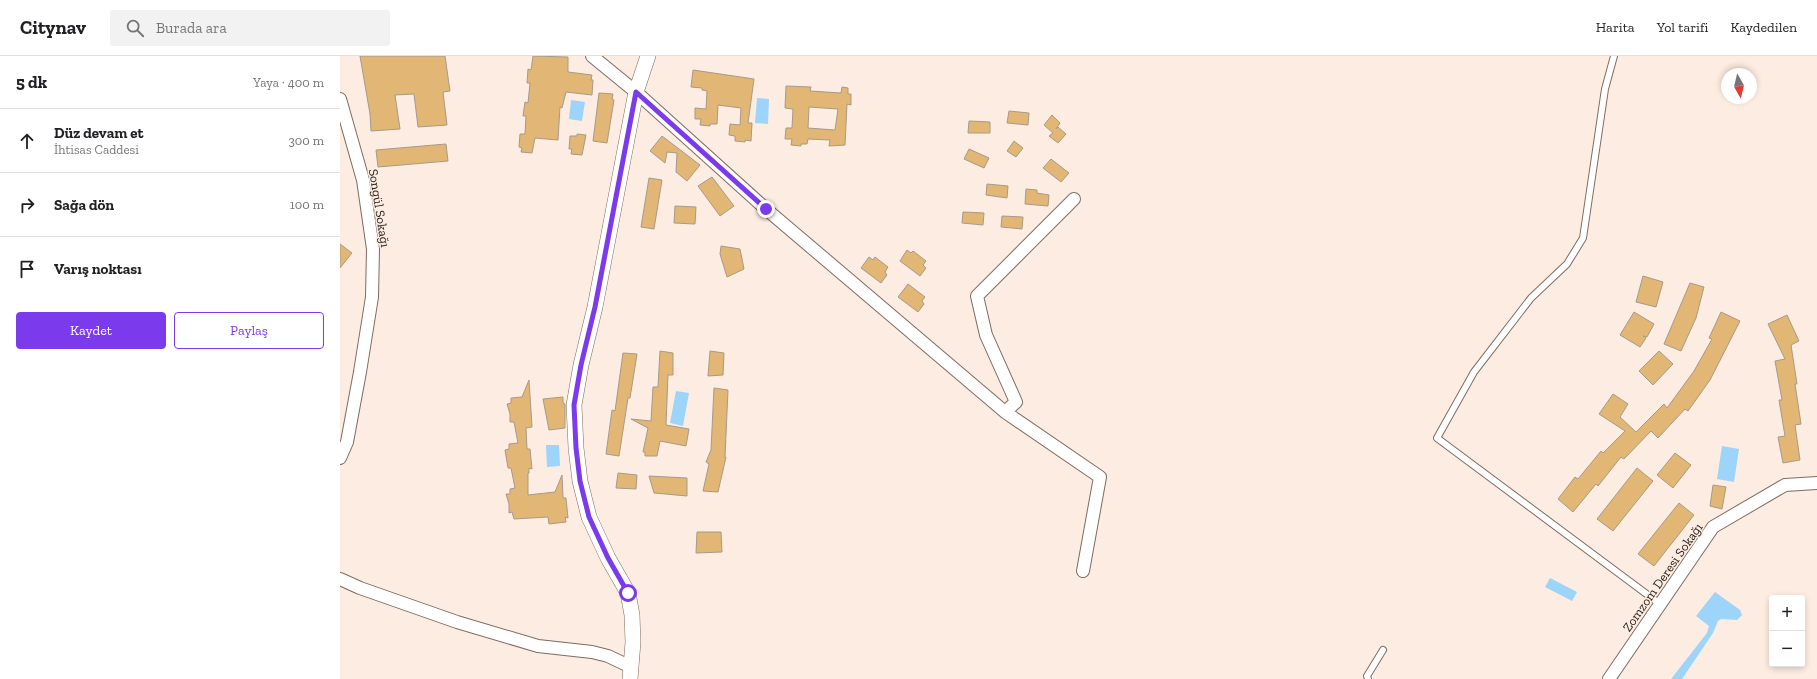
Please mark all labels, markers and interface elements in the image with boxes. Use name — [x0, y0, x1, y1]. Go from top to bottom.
search box — [110, 10, 390, 46]
text: Citynav — [20, 16, 86, 39]
icon: search — [124, 17, 146, 39]
text: Burada ara — [156, 19, 227, 37]
text: Harita — [1596, 19, 1635, 36]
text: Yol tarifi — [1657, 19, 1708, 36]
text: Kaydedilen — [1730, 19, 1797, 36]
north arrow — [1721, 68, 1757, 104]
text: 5 dk — [16, 72, 47, 92]
text: Yaya · 400 m — [253, 75, 324, 90]
text: Düz devam et — [54, 124, 143, 142]
icon: ahead — [16, 130, 38, 152]
text: 300 m — [288, 133, 324, 148]
text: İhtisas Caddesi — [54, 142, 139, 157]
street label: Songül Sokağı — [366, 168, 393, 249]
icon: right — [16, 194, 38, 216]
text: Sağa dön — [54, 196, 114, 214]
text: 100 m — [290, 197, 324, 212]
route end — [757, 200, 775, 218]
icon: arrive — [16, 258, 38, 280]
text: Varış noktası — [54, 260, 142, 278]
button: Kaydet — [16, 312, 166, 349]
button: Paylaş — [174, 312, 324, 349]
street label: Zomzom Deresi Sokağı — [1619, 520, 1706, 634]
route start — [619, 584, 637, 602]
map controls — [1769, 595, 1805, 667]
button: + — [1769, 595, 1805, 631]
button: − — [1769, 631, 1805, 667]

